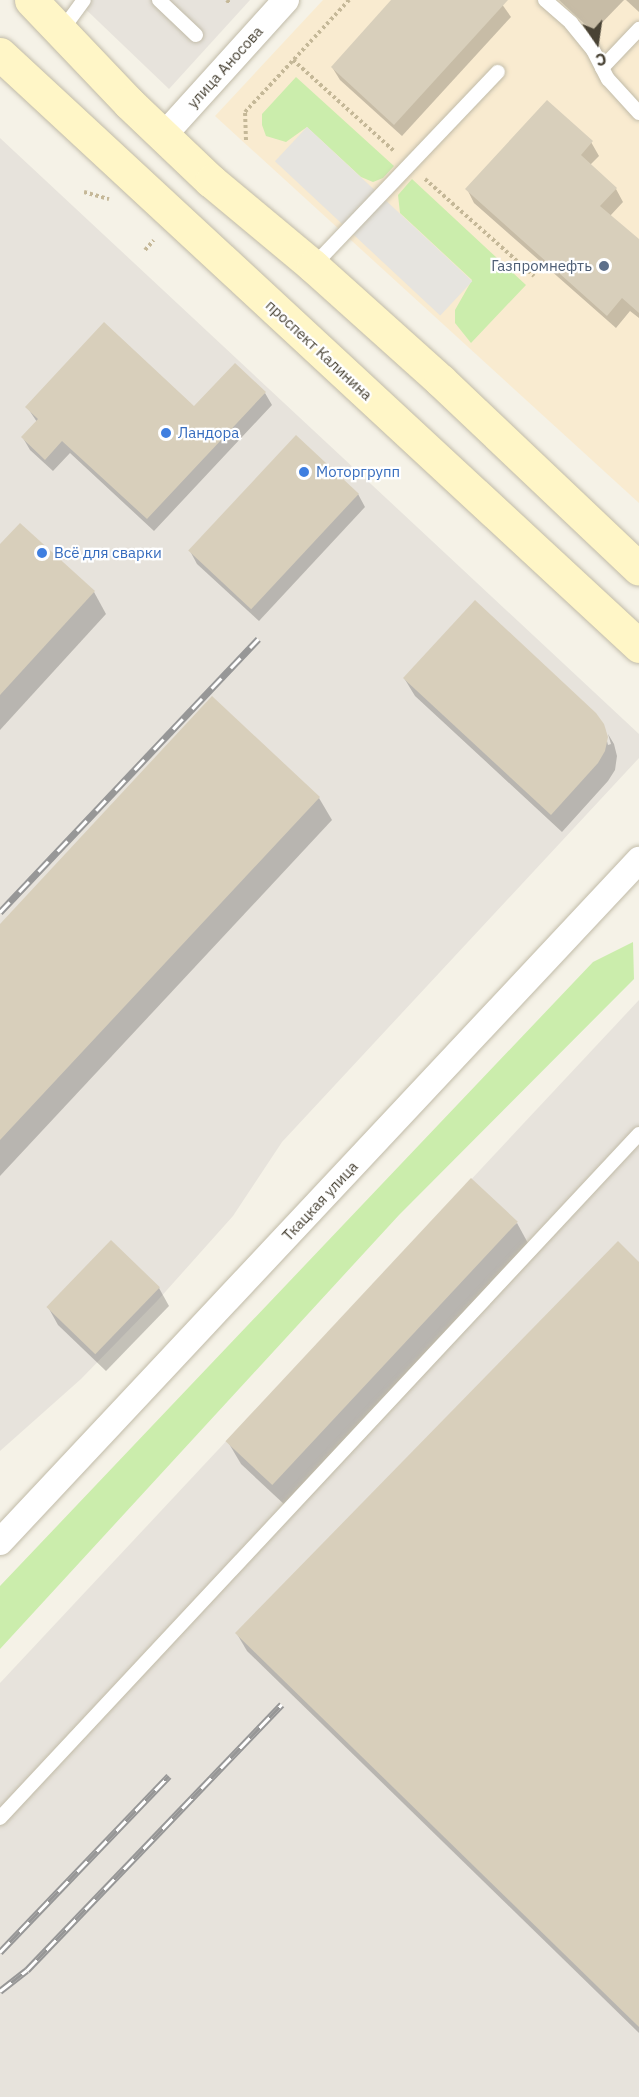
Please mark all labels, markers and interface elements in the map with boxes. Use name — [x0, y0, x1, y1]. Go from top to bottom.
north arrow — [567, 12, 627, 72]
street label: улица Аносова — [183, 22, 267, 112]
text: С — [594, 49, 608, 70]
place label: Газпромнефть — [491, 257, 592, 275]
marker: Газпромнефть — [597, 259, 611, 273]
street label: проспект Калинина — [262, 296, 376, 404]
place label: Ландора — [178, 424, 239, 442]
marker: Ландора — [159, 426, 173, 440]
place label: Моторгрупп — [316, 463, 400, 481]
marker: Моторгрупп — [297, 465, 311, 479]
place label: Всё для сварки — [54, 544, 162, 562]
marker: Всё для сварки — [35, 546, 49, 560]
street label: Ткацкая улица — [279, 1157, 361, 1245]

